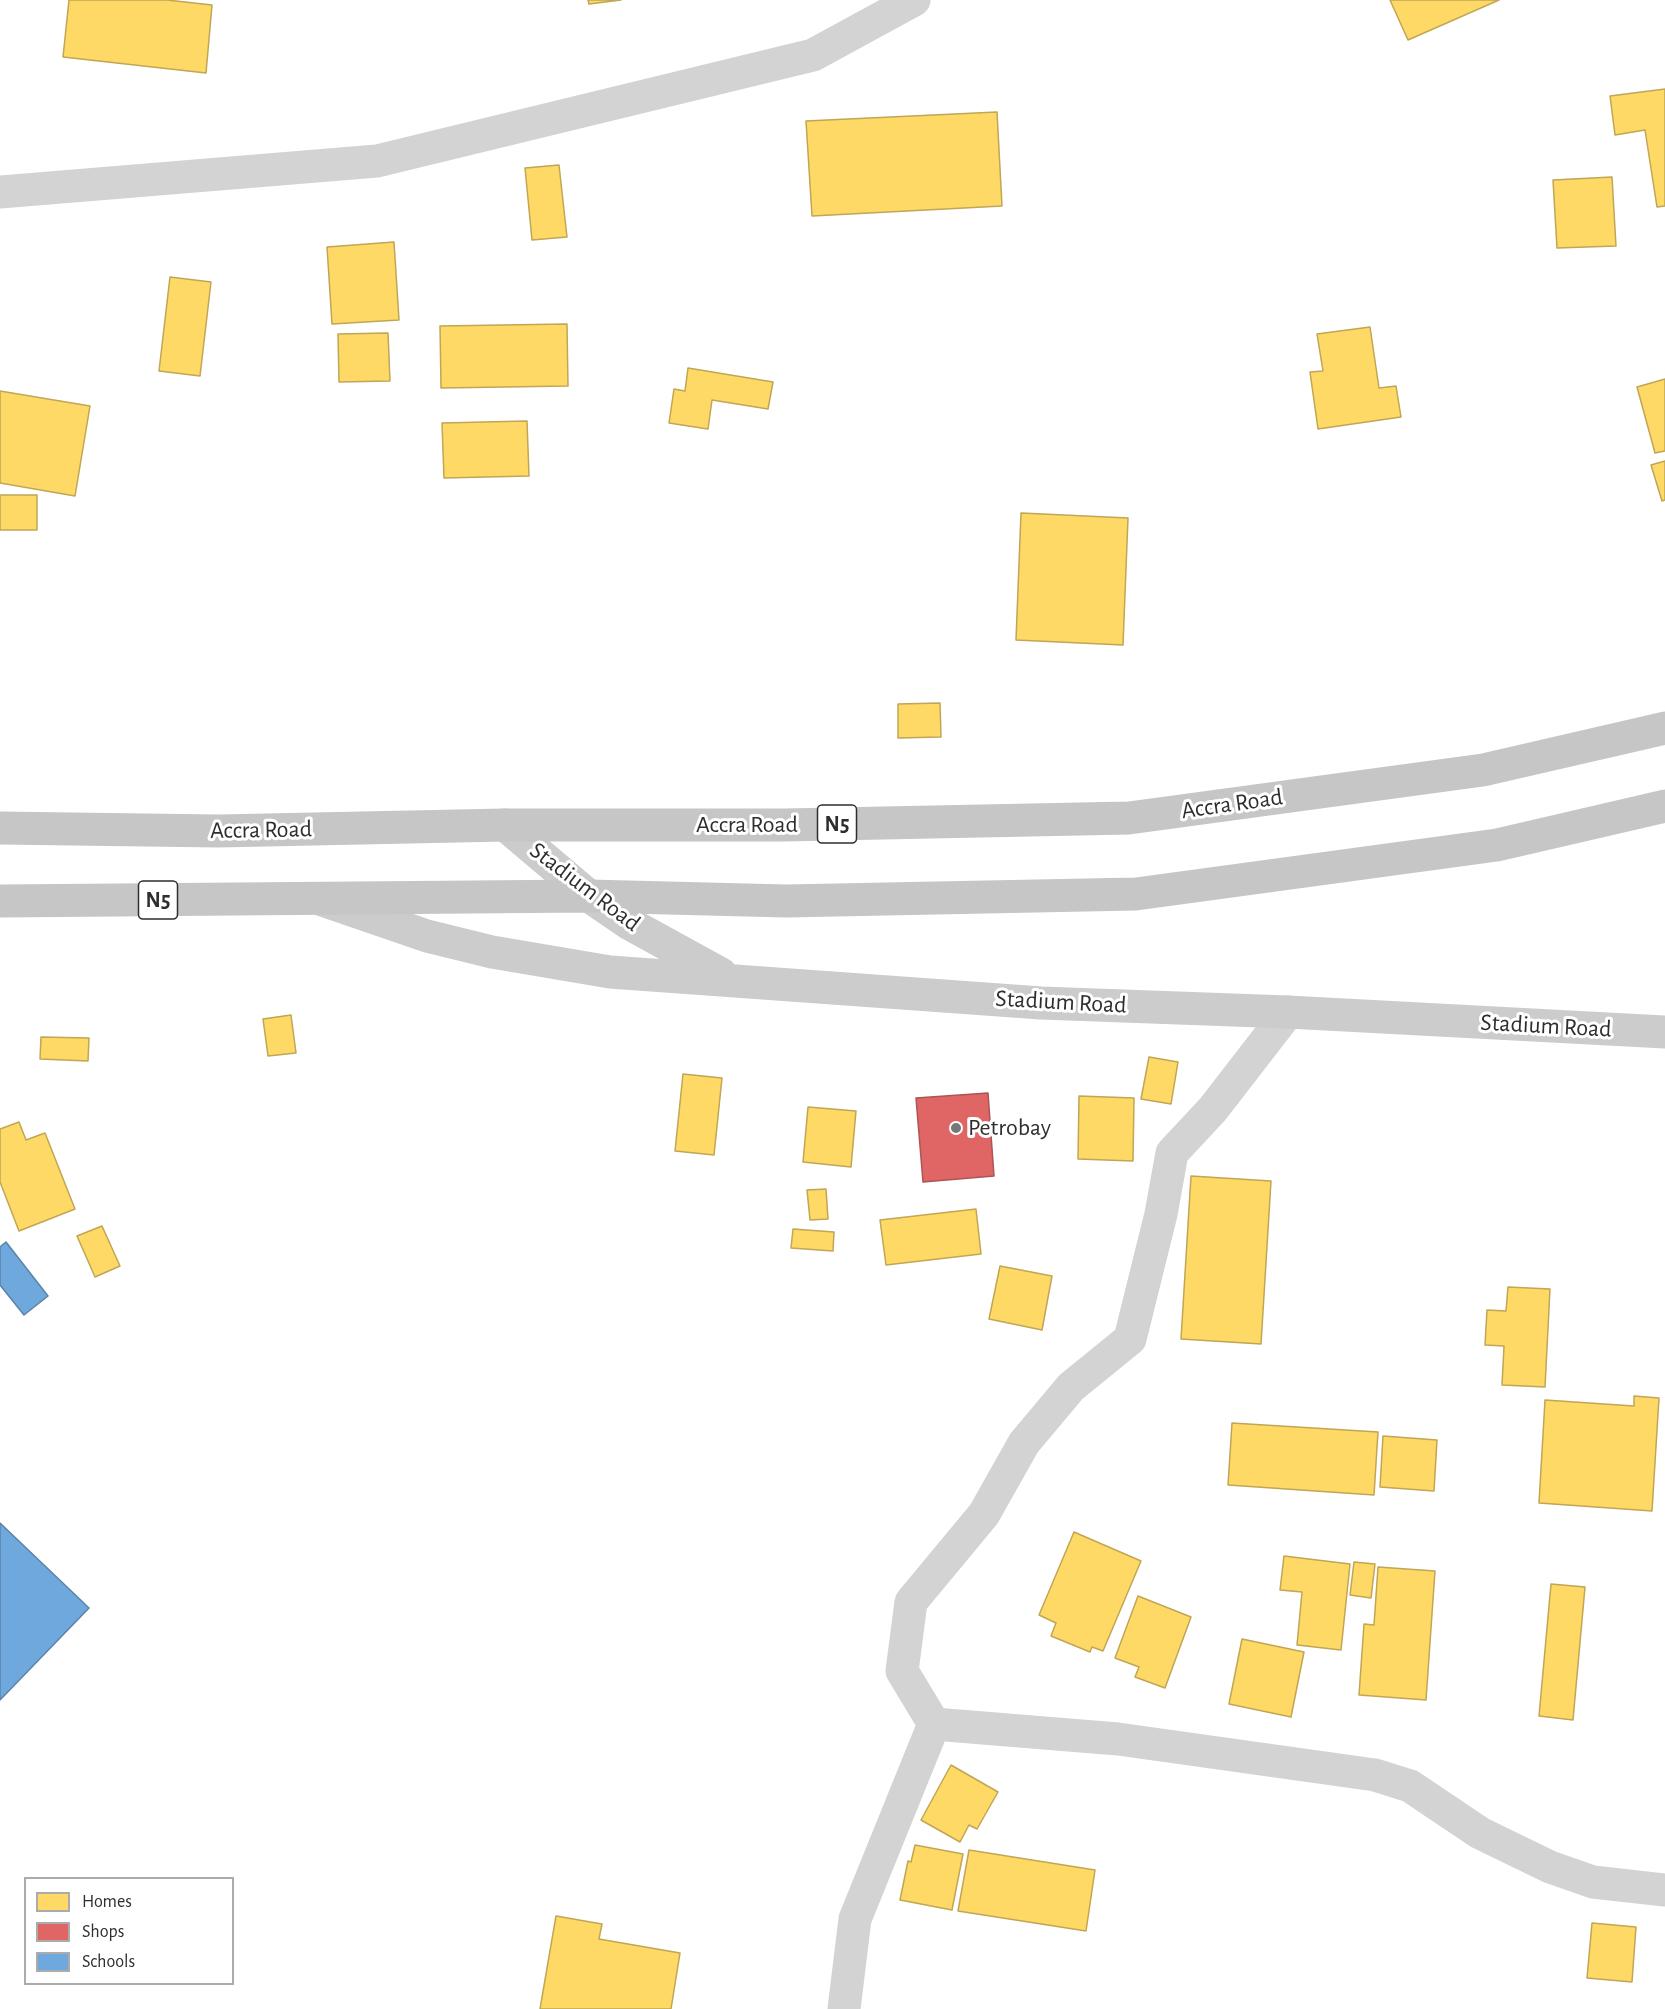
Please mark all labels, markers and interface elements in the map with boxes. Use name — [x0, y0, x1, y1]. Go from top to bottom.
street label: Accra Road — [1179, 783, 1285, 825]
road number: N5 — [818, 805, 856, 843]
street label: Accra Road — [696, 811, 798, 839]
street label: Accra Road — [210, 815, 312, 845]
street label: Stadium Road — [524, 836, 646, 938]
road number: N5 — [138, 881, 178, 919]
street label: Stadium Road — [995, 984, 1127, 1020]
street label: Stadium Road — [1480, 1008, 1612, 1044]
place label: Petrobay — [968, 1114, 1051, 1142]
marker: Petrobay — [949, 1121, 963, 1135]
legend — [24, 1877, 234, 1985]
text: Homes — [82, 1893, 132, 1911]
text: Shops — [82, 1923, 124, 1941]
text: Schools — [82, 1953, 135, 1971]

